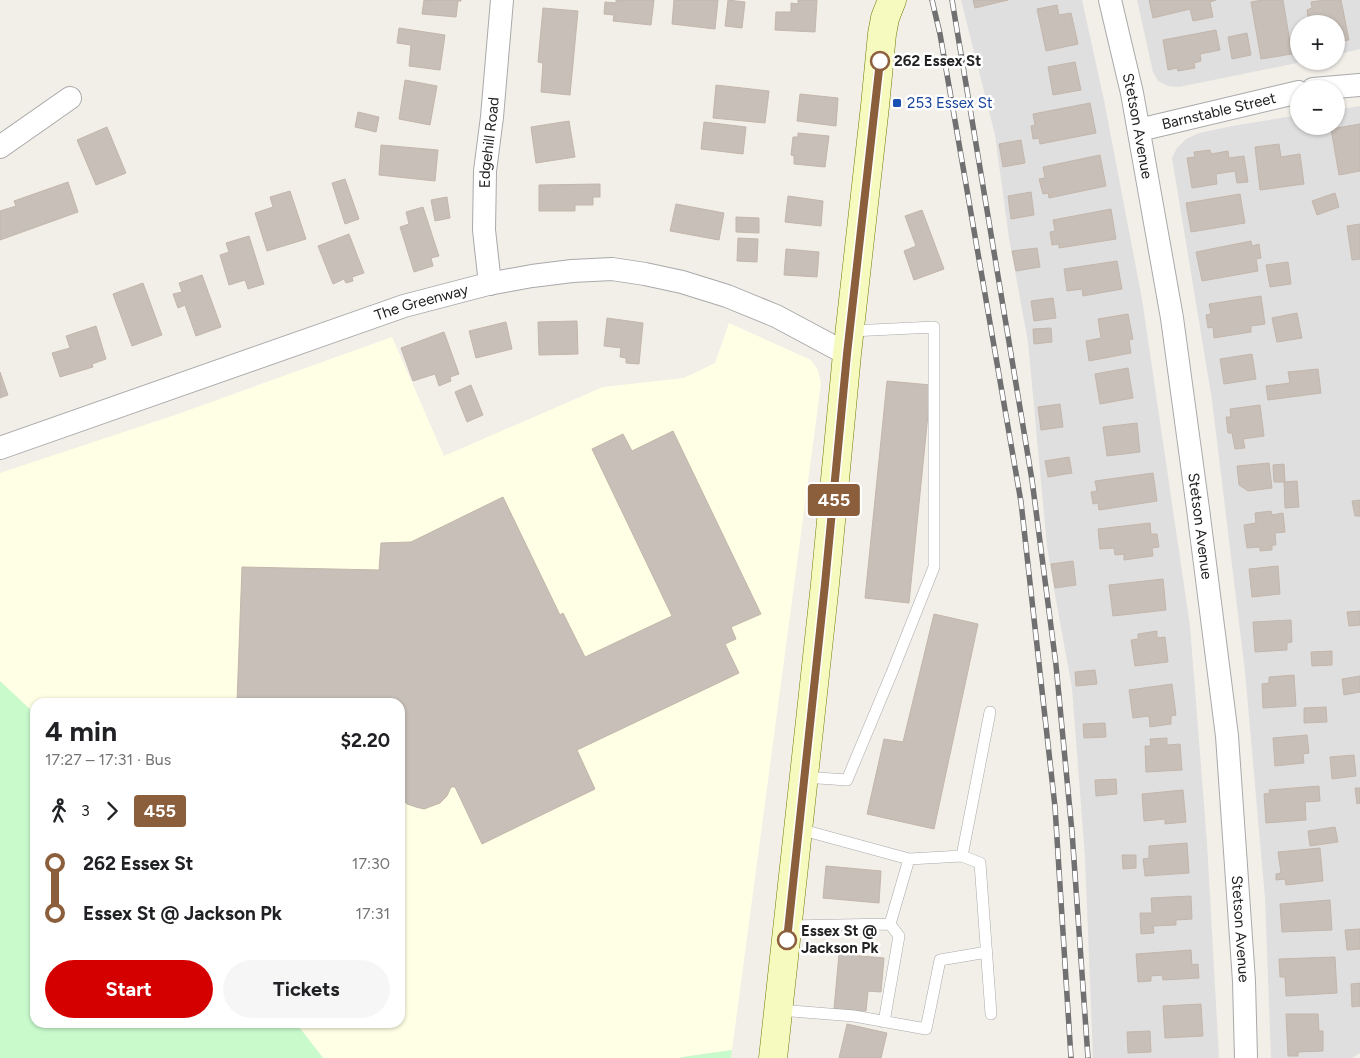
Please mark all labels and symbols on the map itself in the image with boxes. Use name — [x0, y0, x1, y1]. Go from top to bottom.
marker: 262 Essex St — [870, 51, 890, 71]
place label: 262 Essex St — [894, 52, 981, 70]
street label: Stetson Avenue — [1119, 71, 1156, 180]
street label: Barnstable Street — [1160, 89, 1278, 133]
place label: 253 Essex St — [907, 94, 993, 112]
street label: Edgehill Road — [476, 96, 503, 188]
marker: 253 Essex St — [891, 97, 903, 109]
street label: The Greenway — [372, 281, 470, 325]
street label: Stetson Avenue — [1184, 472, 1216, 580]
line badge: 455 — [805, 484, 863, 516]
street label: Stetson Avenue — [1228, 875, 1253, 983]
place label: Essex St @ Jackson Pk — [801, 922, 878, 957]
marker: Essex St @ Jackson Pk — [777, 930, 797, 950]

